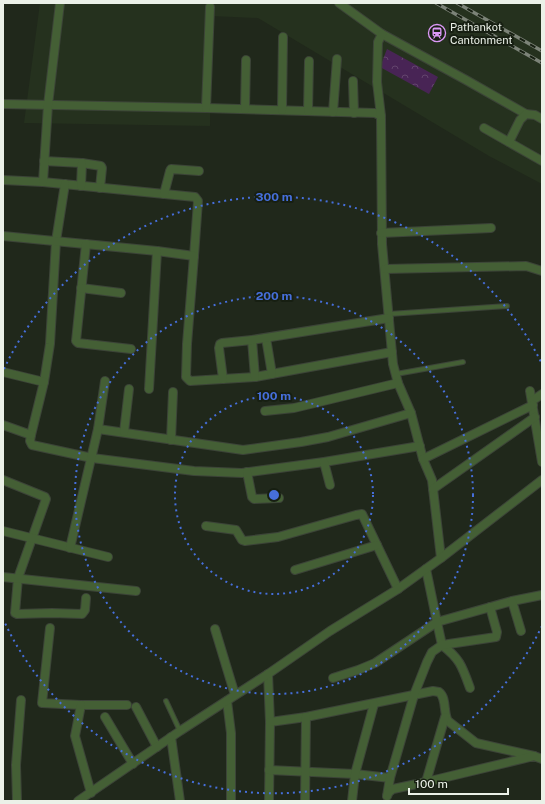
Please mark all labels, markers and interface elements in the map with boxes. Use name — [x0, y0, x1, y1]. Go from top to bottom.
place label: Pathankot Cantonment — [450, 21, 513, 46]
station icon: Pathankot Cantonment — [427, 23, 447, 43]
text: 300 m — [256, 190, 293, 204]
text: 200 m — [256, 289, 292, 303]
text: 100 m — [257, 389, 291, 403]
centre of rings — [267, 488, 281, 502]
scale bar — [409, 770, 508, 796]
text: 100 m — [415, 777, 448, 791]

